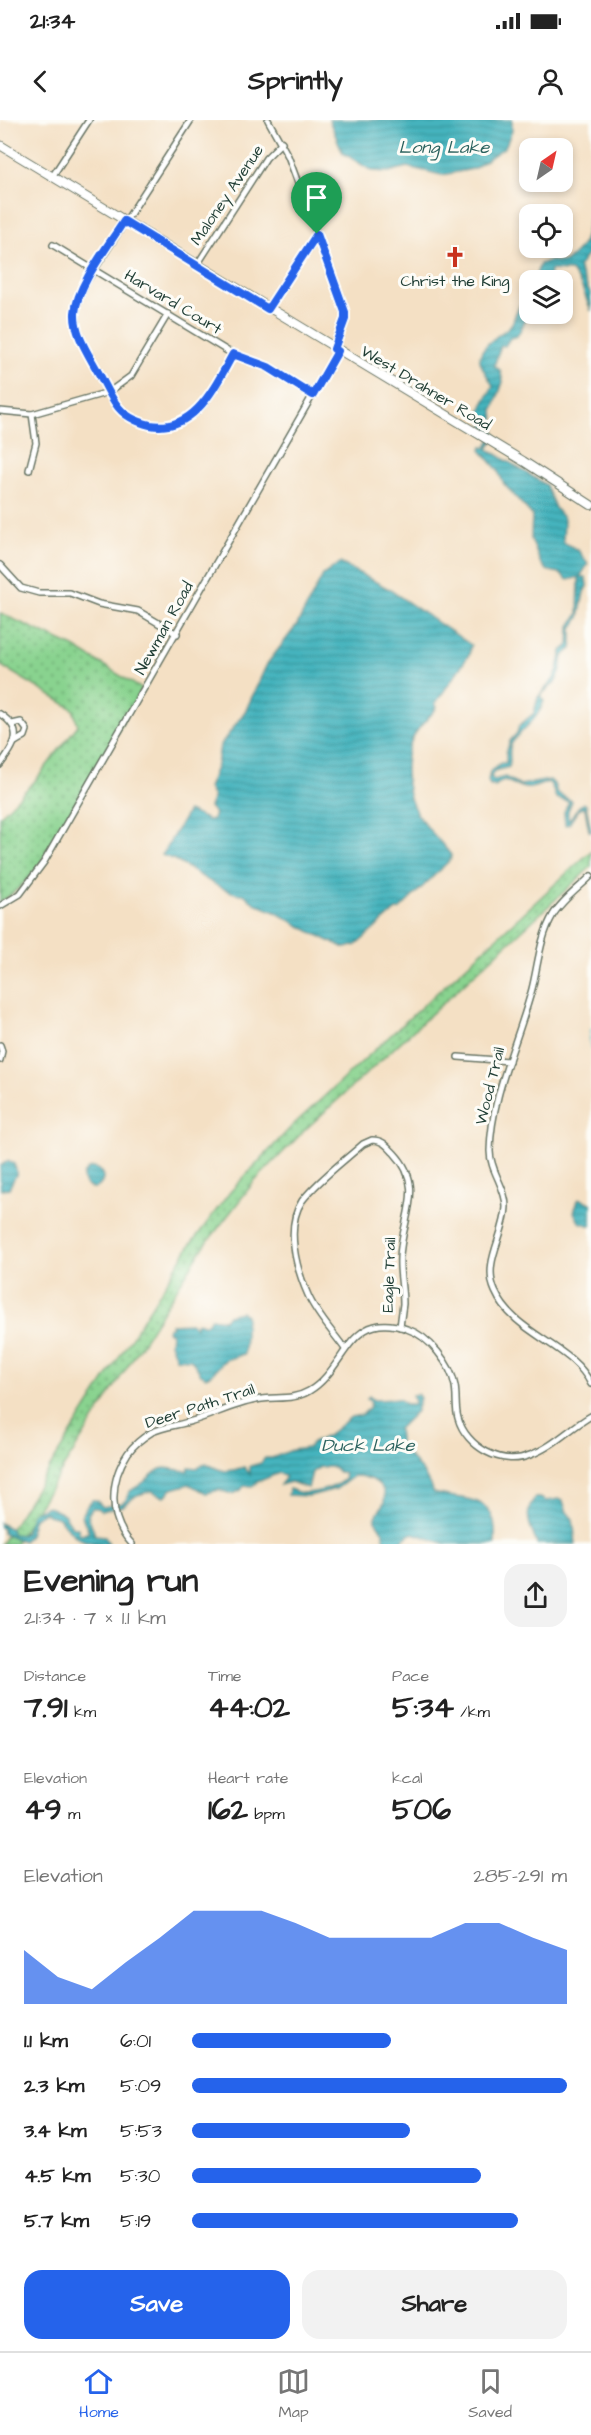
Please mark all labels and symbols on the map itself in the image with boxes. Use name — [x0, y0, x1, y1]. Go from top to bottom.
water label: Long Lake — [399, 135, 491, 161]
north arrow — [519, 138, 573, 192]
street label: Maloney Avenue — [185, 140, 270, 250]
pin — [291, 172, 342, 234]
church icon: Christ the King — [443, 245, 467, 269]
street label: Harvard Court — [120, 264, 226, 340]
place label: Christ the King — [400, 270, 510, 293]
street label: West Drahner Road — [357, 340, 495, 436]
street label: Newman Road — [129, 577, 199, 679]
street label: Wood Trail — [470, 1045, 510, 1127]
street label: Eagle Trail — [377, 1237, 402, 1313]
street label: Deer Path Trail — [142, 1378, 258, 1434]
water label: Duck Lake — [322, 1433, 416, 1458]

